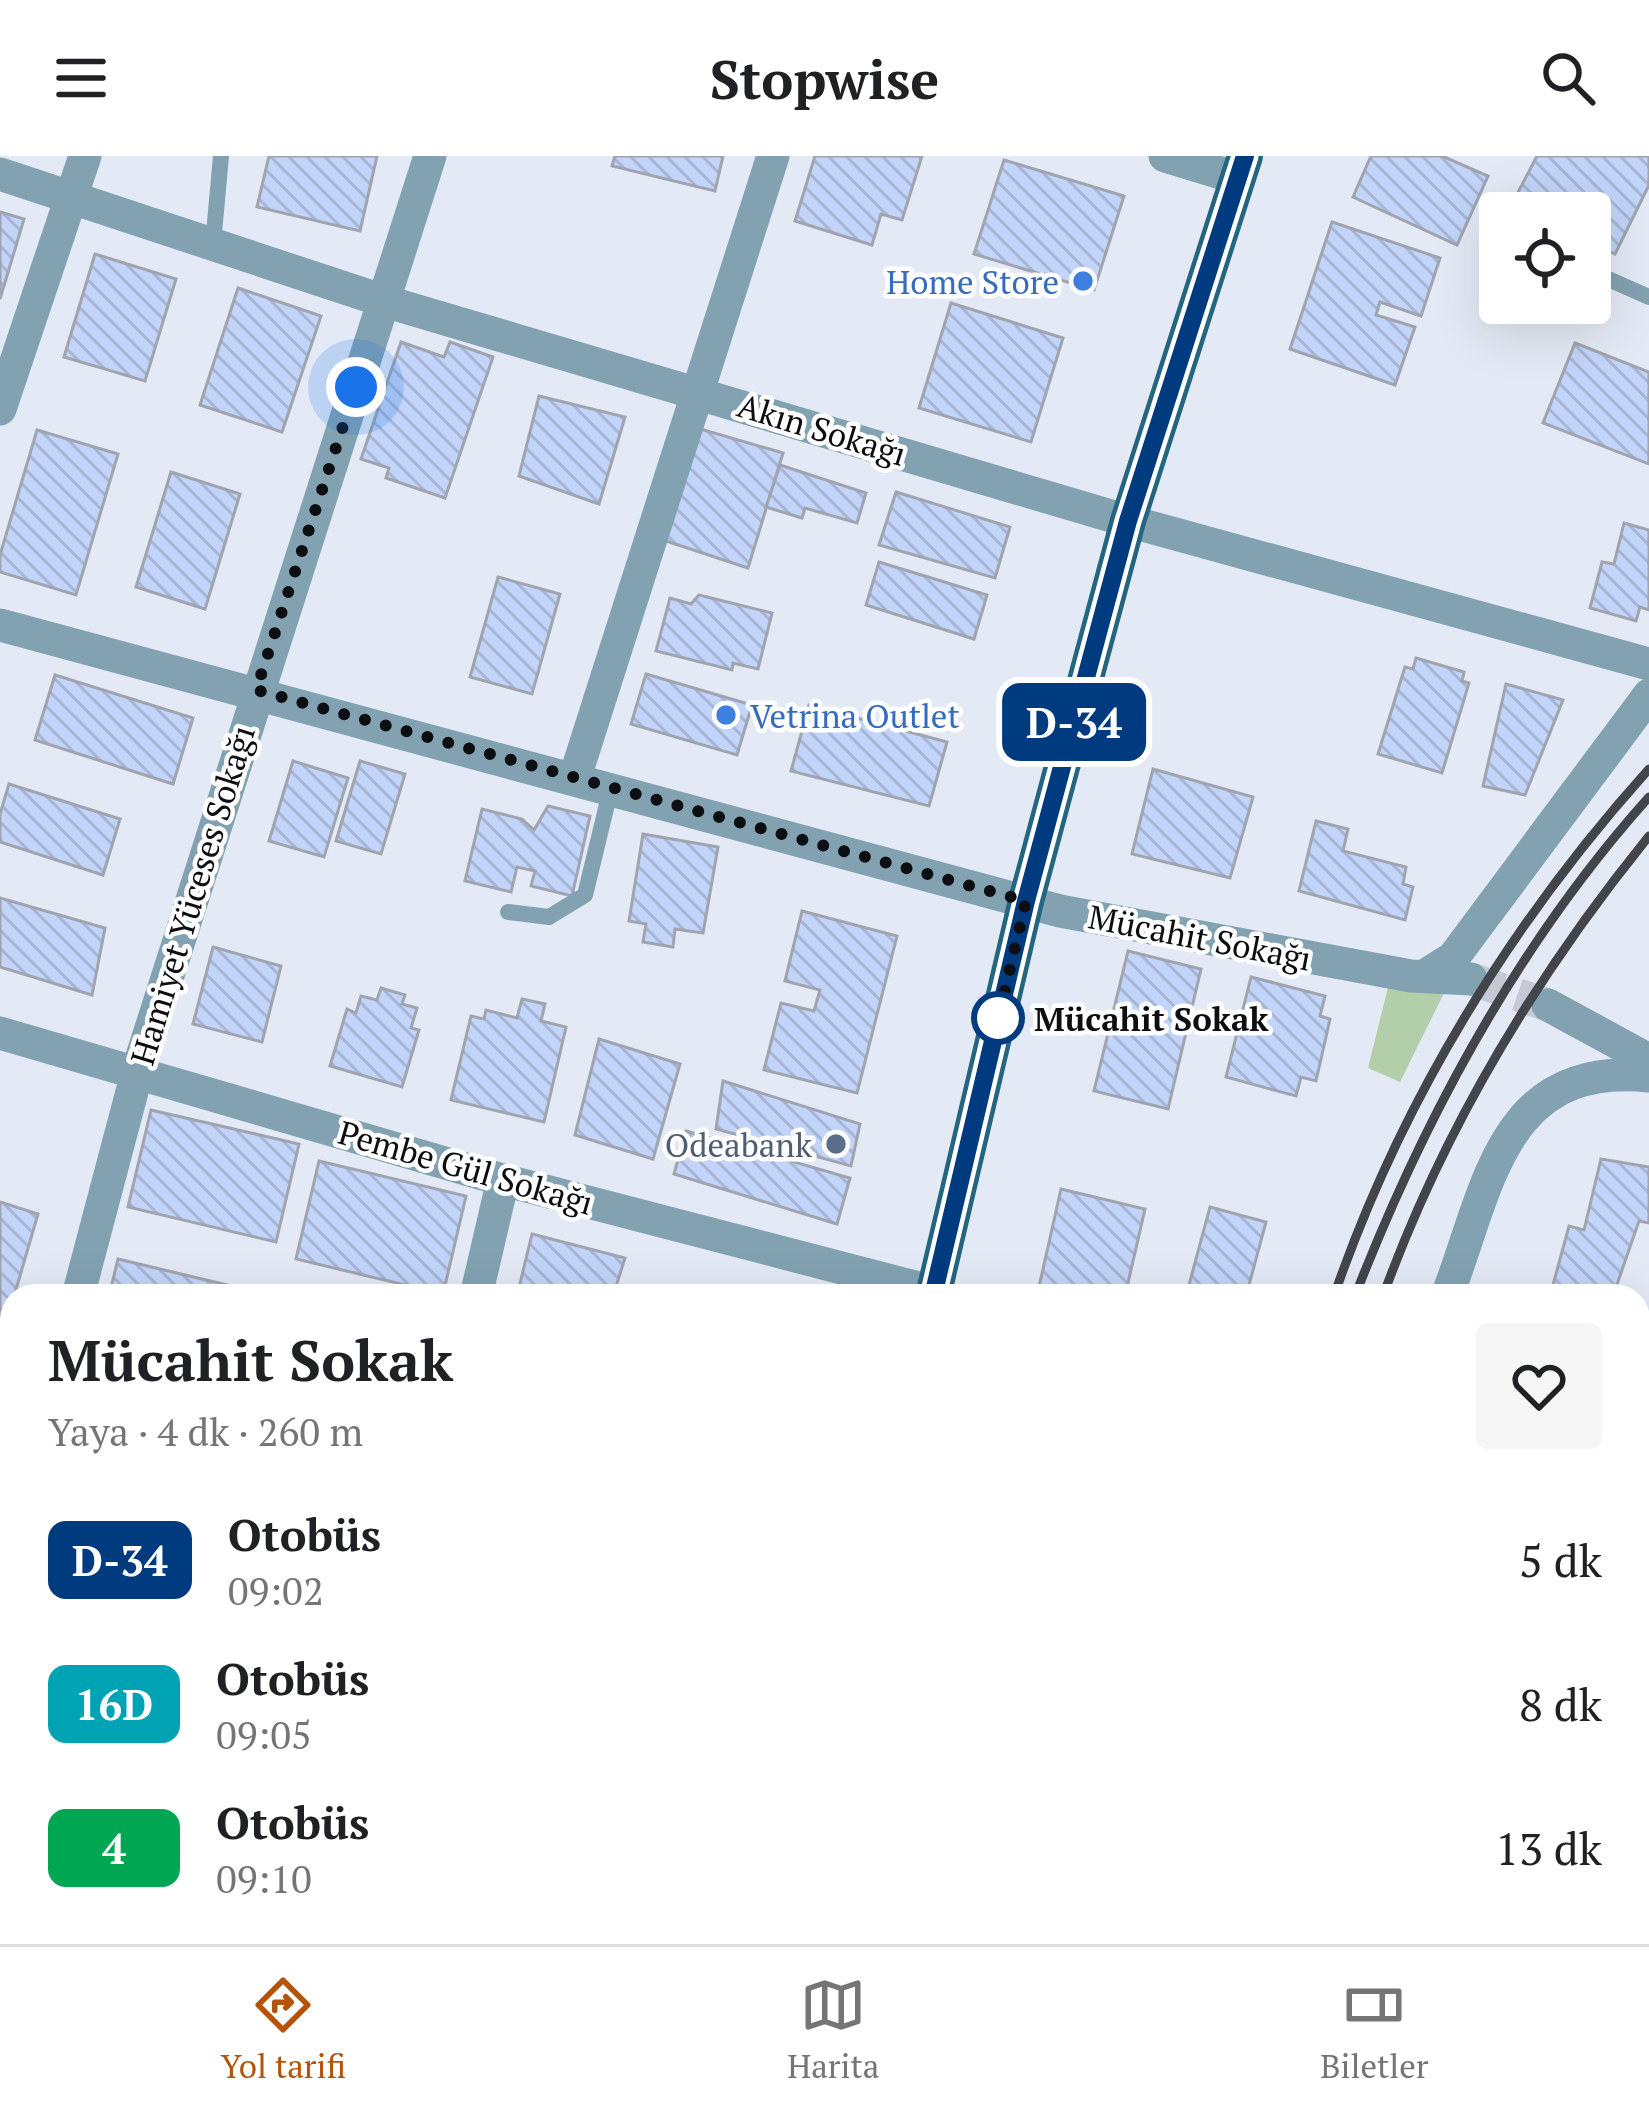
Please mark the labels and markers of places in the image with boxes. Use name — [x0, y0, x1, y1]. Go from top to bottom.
place label: Home Store — [886, 260, 1059, 303]
marker: Home Store — [1070, 268, 1096, 294]
place label: Vetrina Outlet — [750, 694, 960, 737]
marker: Vetrina Outlet — [713, 702, 739, 728]
marker: Mücahit Sokak — [973, 993, 1023, 1043]
place label: Mücahit Sokak — [1034, 997, 1269, 1040]
place label: Odeabank — [665, 1123, 813, 1166]
marker: Odeabank — [823, 1131, 849, 1157]

